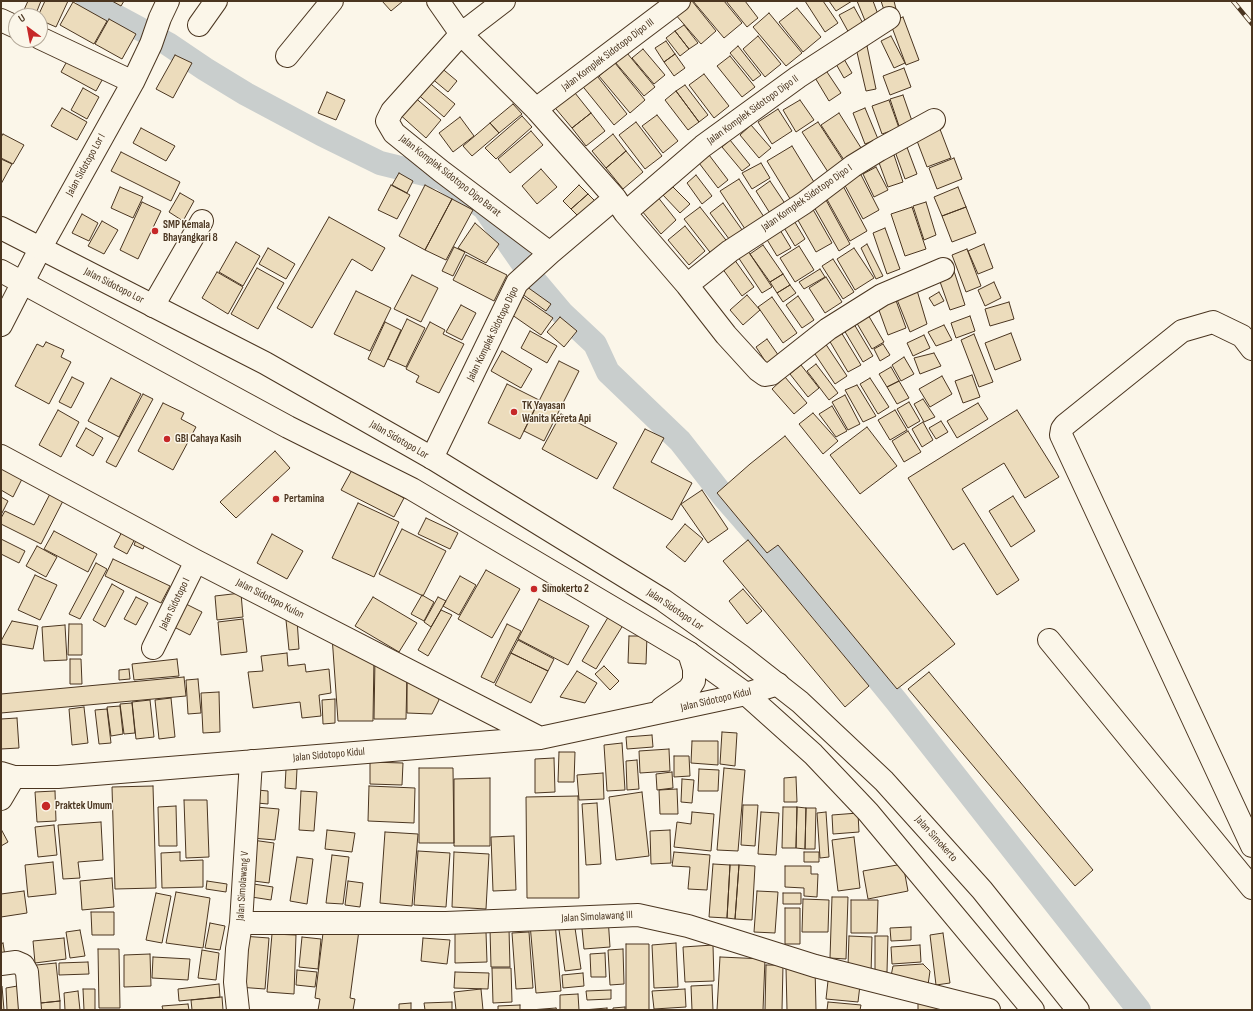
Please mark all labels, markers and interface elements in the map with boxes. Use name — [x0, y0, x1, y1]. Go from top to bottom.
north arrow — [8, 8, 48, 48]
text: U — [16, 11, 28, 25]
street label: Jalan Komplek Sidotopo Dipo III — [559, 16, 657, 94]
street label: Jalan Komplek Sidotopo Dipo II — [705, 72, 801, 148]
street label: Jalan Sidotopo Lor I — [63, 131, 109, 199]
street label: Jalan Komplek Sidotopo Dipo Barat — [397, 132, 503, 220]
street label: Jalan Komplek Sidotopo Dipo I — [759, 162, 855, 234]
place label: SMP Kemala Bhayangkari 8 — [163, 218, 218, 244]
marker: SMP Kemala Bhayangkari 8 — [150, 226, 160, 236]
street label: Jalan Sidotopo Lor — [82, 265, 146, 307]
street label: Jalan Komplek Sidotopo Dipo — [464, 284, 522, 384]
place label: TK Yayasan Wanita Kereta Api — [522, 399, 591, 425]
marker: TK Yayasan Wanita Kereta Api — [509, 407, 519, 417]
street label: Jalan Sidotopo Lor — [367, 418, 431, 462]
place label: GBI Cahaya Kasih — [175, 432, 241, 446]
marker: GBI Cahaya Kasih — [162, 434, 172, 444]
place label: Pertamina — [284, 492, 324, 506]
marker: Pertamina — [271, 494, 281, 504]
street label: Jalan Sidotopo I — [157, 576, 193, 632]
street label: Jalan Sidotopo Kulon — [234, 576, 306, 622]
place label: Simokerto 2 — [542, 582, 589, 596]
marker: Simokerto 2 — [529, 584, 539, 594]
street label: Jalan Sidotopo Lor — [644, 586, 706, 634]
street label: Jalan Sidotopo Kidul — [679, 685, 753, 715]
street label: Jalan Sidotopo Kidul — [293, 745, 365, 765]
place label: Praktek Umum — [55, 799, 112, 813]
marker: Praktek Umum — [40, 800, 52, 812]
street label: Jalan Simokerto — [912, 813, 960, 865]
street label: Jalan Simolawang V — [234, 851, 252, 921]
street label: Jalan Simolawang III — [561, 909, 633, 925]

